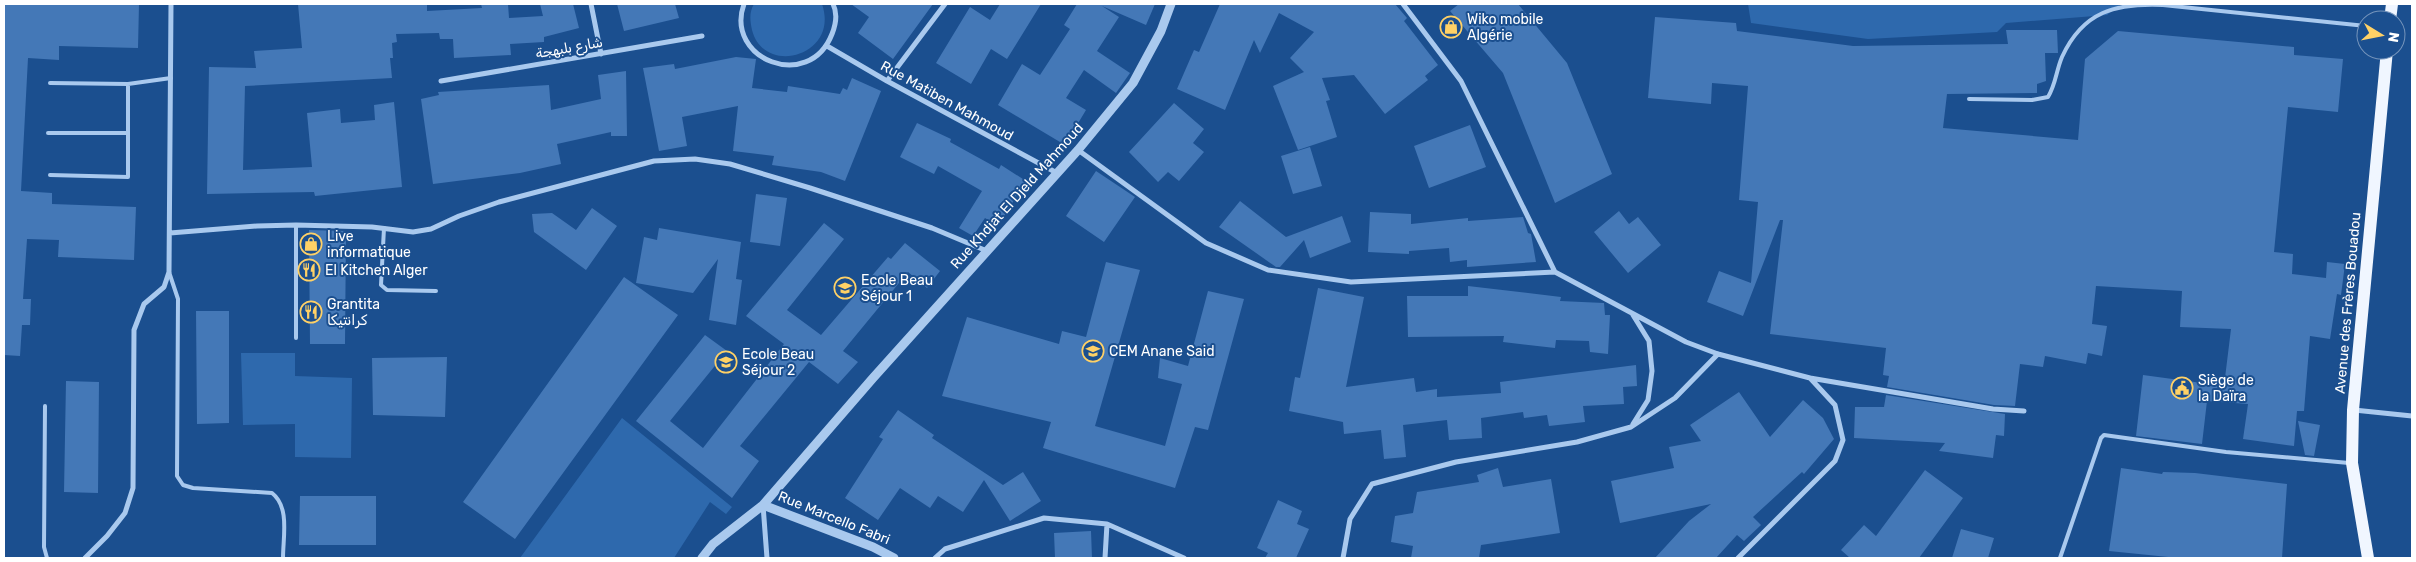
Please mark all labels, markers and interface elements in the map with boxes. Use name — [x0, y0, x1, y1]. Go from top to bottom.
north arrow — [2356, 10, 2406, 60]
place label: Wiko mobile Algérie — [1467, 11, 1544, 44]
shop icon: Wiko mobile Algérie — [1439, 15, 1463, 39]
text: N — [2384, 31, 2403, 44]
street label: شارع بلبهجة — [534, 34, 604, 64]
street label: Rue Matiben Mahmoud — [878, 57, 1016, 145]
street label: Rue Khdjat El Djeld Mahmoud — [947, 120, 1087, 272]
street label: Avenue des Frères Bouadou — [2332, 212, 2364, 394]
place label: Live informatique — [327, 228, 411, 261]
shop icon: Live informatique — [299, 232, 323, 256]
restaurant icon: El Kitchen Alger — [297, 258, 321, 282]
place label: El Kitchen Alger — [325, 262, 428, 279]
place label: Ecole Beau Séjour 1 — [861, 272, 933, 305]
school or university icon: Ecole Beau Séjour 1 — [833, 276, 857, 300]
place label: Grantita كرانتيكا — [327, 296, 380, 329]
restaurant icon: Grantita كرانتيكا — [299, 300, 323, 324]
school or university icon: CEM Anane Said — [1081, 339, 1105, 363]
place label: CEM Anane Said — [1109, 343, 1214, 360]
place label: Ecole Beau Séjour 2 — [742, 346, 814, 379]
school or university icon: Ecole Beau Séjour 2 — [714, 350, 738, 374]
place label: Siège de la Daïra — [2198, 372, 2254, 405]
public building icon: Siège de la Daïra — [2170, 376, 2194, 400]
street label: Rue Marcello Fabri — [776, 488, 892, 548]

